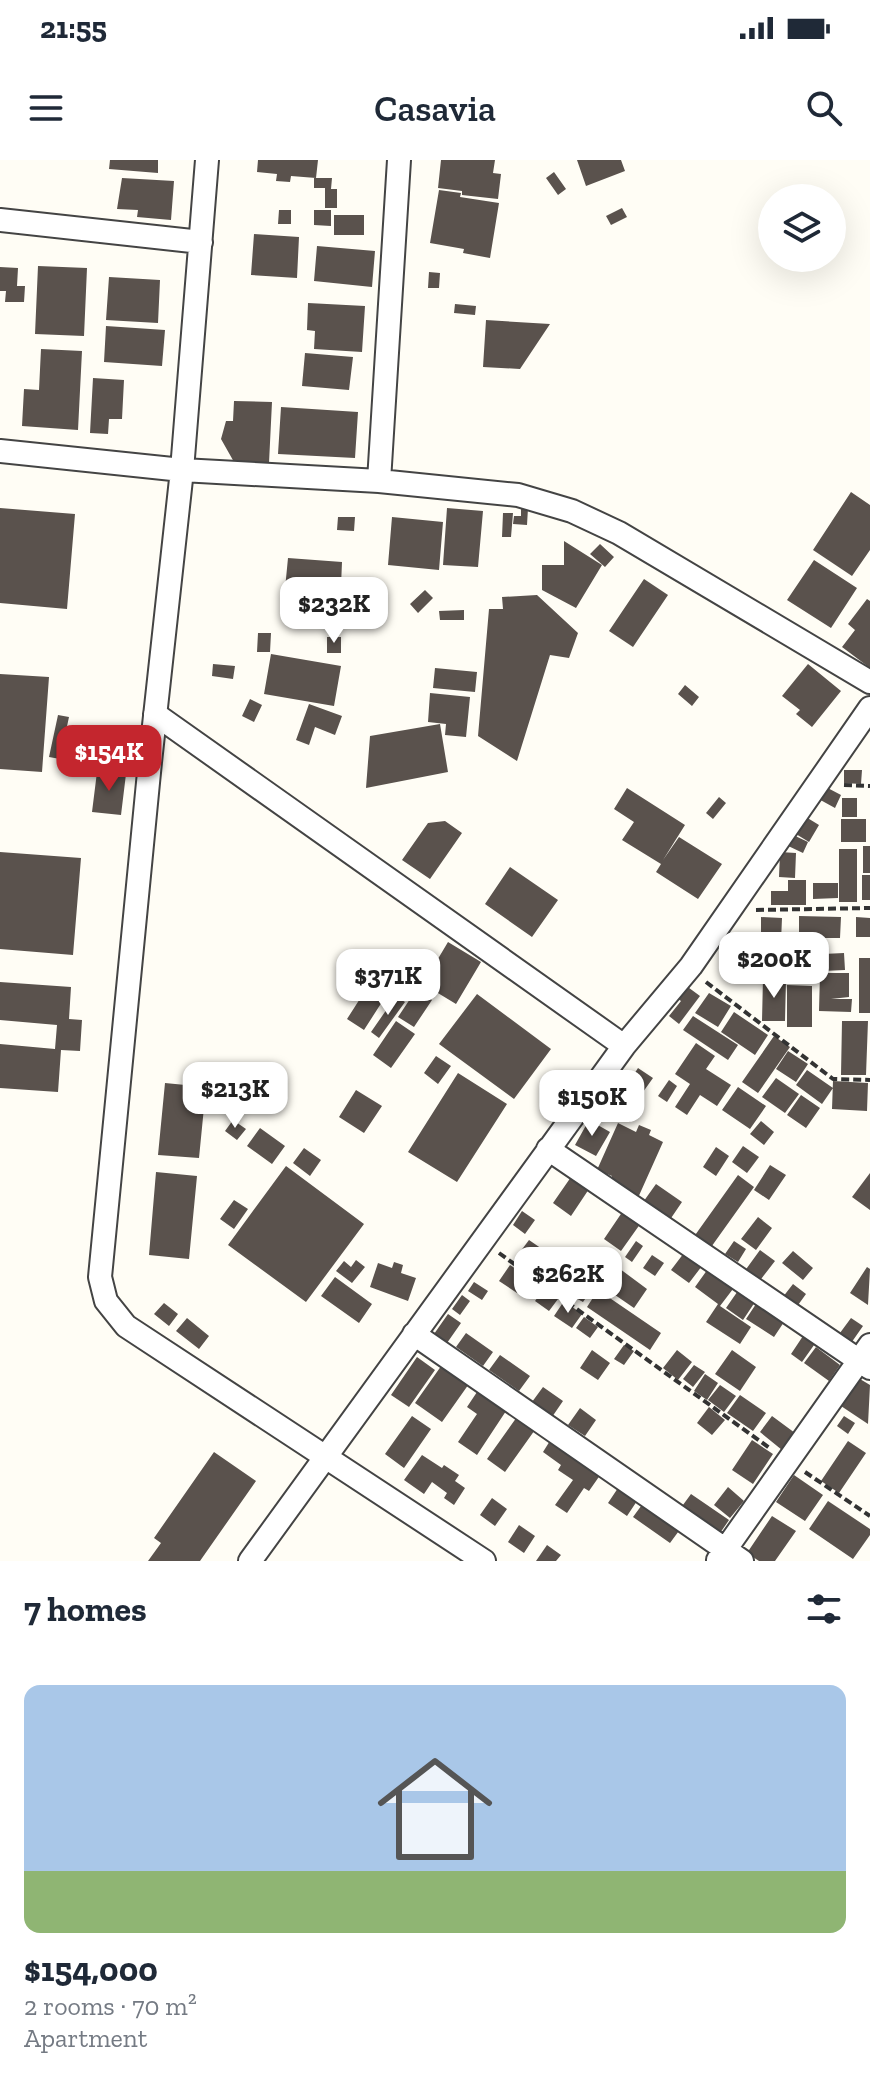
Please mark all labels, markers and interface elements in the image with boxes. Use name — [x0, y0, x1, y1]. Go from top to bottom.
text: 21:55 — [40, 10, 107, 46]
icon: menu — [24, 86, 68, 130]
icon: search — [802, 86, 846, 130]
text: Casavia — [374, 87, 496, 130]
map controls — [758, 184, 846, 272]
button: layers — [758, 184, 846, 272]
pin: $232K — [278, 577, 390, 645]
text: $232K — [298, 587, 370, 619]
pin: $154K — [53, 725, 165, 793]
text: $154K — [74, 735, 144, 767]
pin: $200K — [718, 932, 830, 1000]
text: $200K — [737, 942, 811, 974]
pin: $371K — [332, 949, 444, 1017]
text: $371K — [354, 959, 422, 991]
pin: $213K — [179, 1062, 291, 1130]
pin: $150K — [536, 1070, 648, 1138]
text: $213K — [201, 1072, 269, 1104]
text: $150K — [557, 1080, 627, 1112]
pin: $262K — [512, 1247, 624, 1315]
text: $262K — [532, 1257, 604, 1289]
icon: filters — [802, 1587, 846, 1631]
text: 7 homes — [24, 1589, 147, 1630]
icon: home — [363, 1737, 507, 1881]
text: $154,000 — [24, 1949, 158, 1990]
text: 2 rooms · 70 m² — [24, 1990, 197, 2022]
text: Apartment — [24, 2022, 147, 2054]

